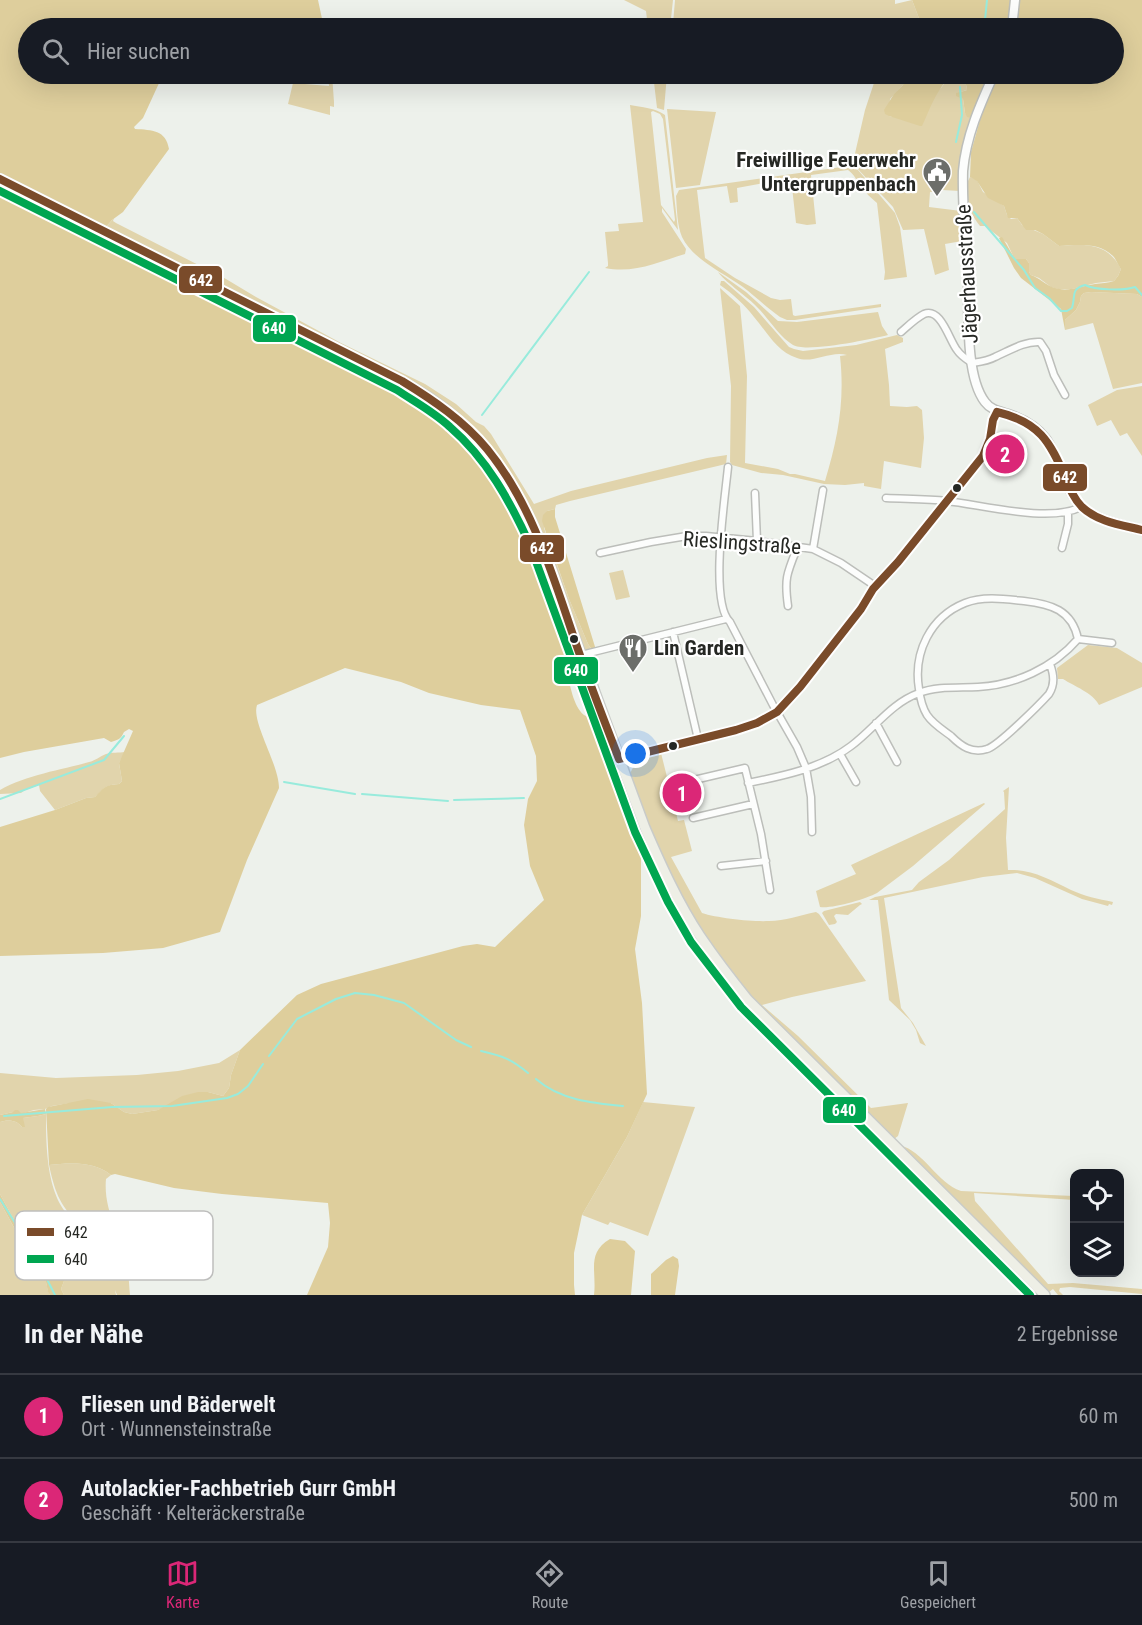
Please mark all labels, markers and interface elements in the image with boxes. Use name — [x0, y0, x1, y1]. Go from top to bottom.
search box — [18, 18, 1124, 84]
icon: search — [39, 35, 72, 68]
text: Hier suchen — [87, 39, 190, 64]
place label: Freiwillige Feuerwehr Untergruppenbach — [736, 148, 916, 196]
public building icon: Freiwillige Feuerwehr Untergruppenbach — [921, 156, 953, 198]
street label: Jägerhausstraße — [951, 204, 983, 344]
line badge: 642 — [178, 265, 223, 294]
text: 642 — [189, 271, 213, 290]
line badge: 640 — [252, 314, 297, 343]
text: 640 — [262, 319, 286, 338]
pin: 2 — [986, 432, 1024, 476]
line badge: 642 — [1042, 463, 1088, 492]
text: 642 — [1053, 468, 1077, 487]
unlabelled marker — [951, 482, 963, 494]
street label: Rieslingstraße — [682, 527, 802, 559]
line badge: 642 — [519, 534, 565, 563]
text: 642 — [530, 539, 554, 558]
restaurant icon: Lin Garden — [617, 632, 649, 674]
unlabelled marker — [568, 633, 580, 645]
place label: Lin Garden — [654, 636, 744, 660]
line badge: 640 — [553, 656, 599, 685]
text: 640 — [564, 661, 588, 680]
your location — [621, 739, 650, 768]
unlabelled marker — [667, 740, 679, 752]
pin: 1 — [662, 770, 702, 816]
line badge: 640 — [822, 1096, 867, 1124]
text: 640 — [832, 1101, 856, 1120]
map controls — [1070, 1169, 1124, 1277]
button: locate — [1070, 1169, 1124, 1223]
legend — [15, 1211, 213, 1280]
text: 642 — [64, 1223, 88, 1242]
button: layers — [1070, 1223, 1124, 1277]
text: 640 — [64, 1250, 88, 1269]
text: In der Nähe — [24, 1319, 143, 1349]
text: 2 Ergebnisse — [1017, 1322, 1118, 1346]
text: Fliesen und Bäderwelt — [81, 1392, 275, 1417]
text: 1 — [38, 1404, 49, 1428]
text: 60 m — [1079, 1404, 1118, 1428]
text: Ort · Wunnensteinstraße — [81, 1417, 272, 1441]
text: Autolackier-Fachbetrieb Gurr GmbH — [81, 1476, 396, 1501]
text: 2 — [38, 1488, 49, 1512]
text: 500 m — [1069, 1488, 1118, 1512]
text: Geschäft · Kelteräckerstraße — [81, 1501, 305, 1525]
tab: Karte — [166, 1557, 200, 1612]
tab: Route — [532, 1557, 568, 1612]
tab: Gespeichert — [900, 1557, 976, 1612]

